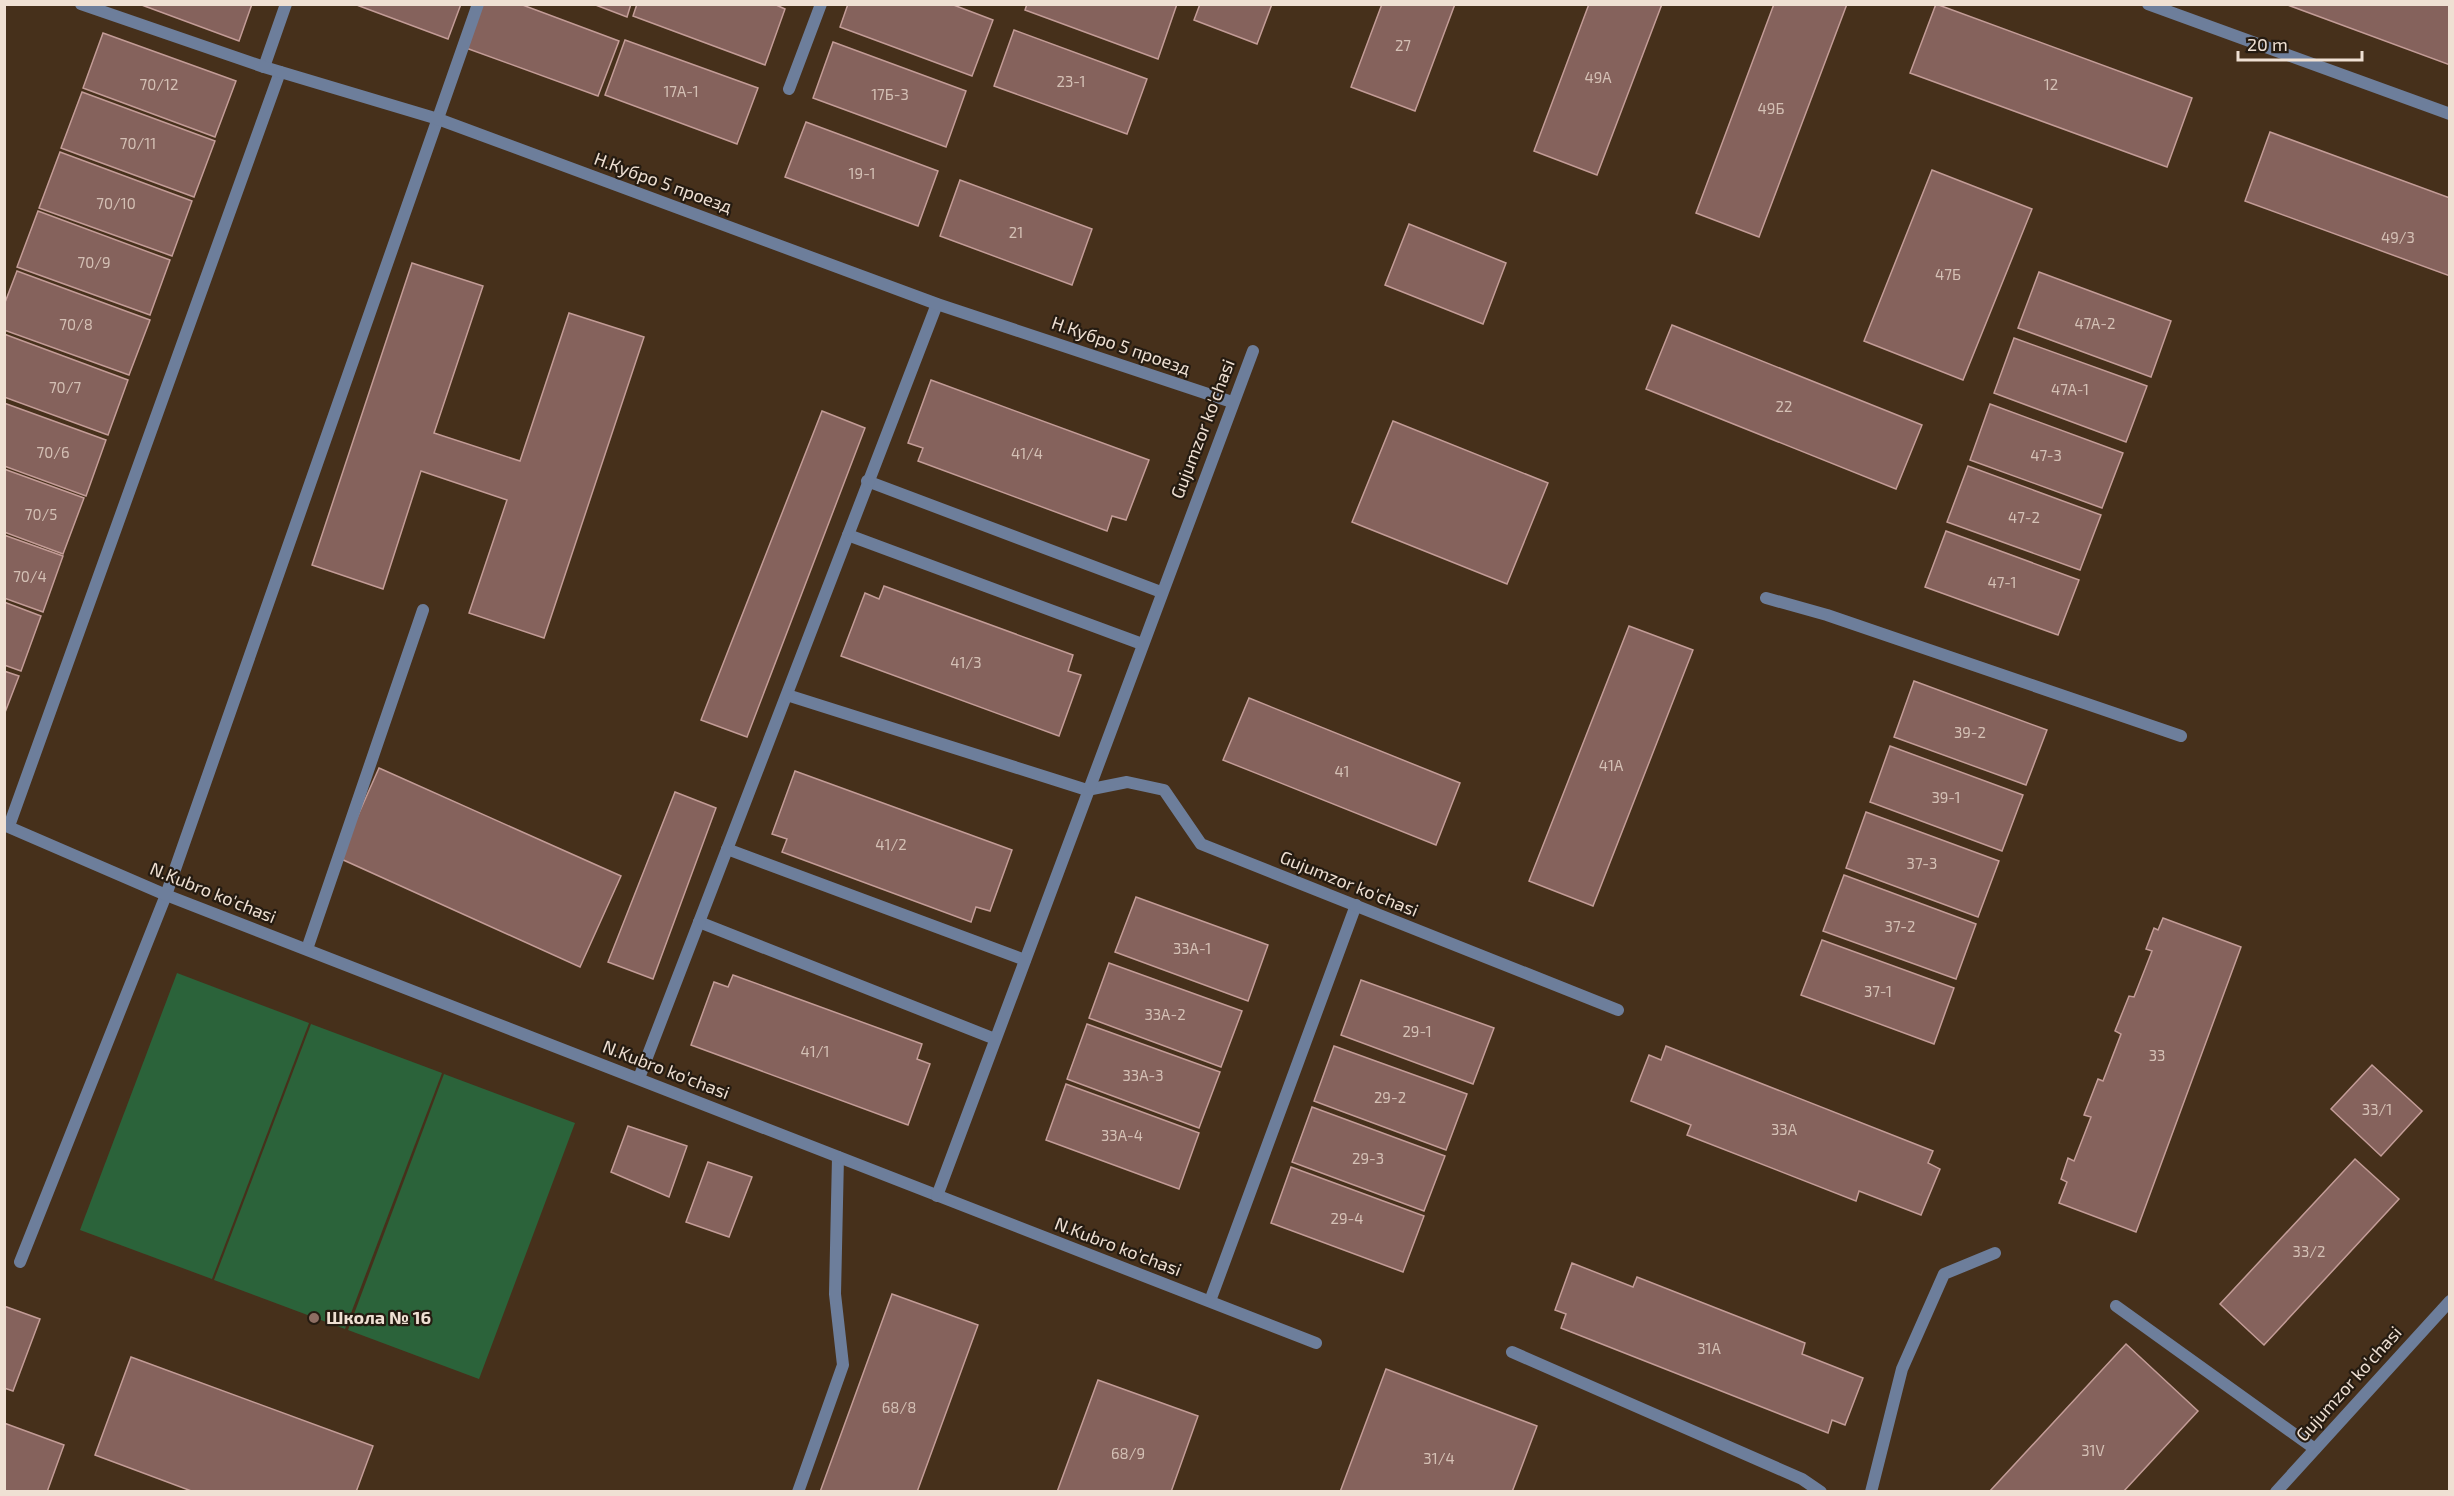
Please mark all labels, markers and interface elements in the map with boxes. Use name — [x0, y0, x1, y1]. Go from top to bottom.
scale bar — [2238, 24, 2362, 62]
text: 20 m — [2247, 33, 2288, 55]
house number: 27 — [1395, 36, 1411, 54]
house number: 49А — [1584, 68, 1612, 86]
house number: 23-1 — [1057, 72, 1086, 90]
house number: 70/12 — [140, 75, 178, 93]
house number: 12 — [2044, 75, 2058, 93]
house number: 17А-1 — [663, 82, 699, 100]
house number: 17Б-3 — [871, 85, 909, 103]
house number: 49Б — [1758, 99, 1784, 117]
house number: 70/11 — [120, 134, 156, 152]
street label: Н.Кубро 5 проезд — [591, 147, 735, 217]
house number: 19-1 — [849, 164, 875, 182]
house number: 70/10 — [96, 194, 136, 212]
house number: 21 — [1009, 223, 1023, 241]
house number: 49/3 — [2381, 228, 2415, 246]
house number: 70/9 — [77, 253, 111, 271]
house number: 47Б — [1935, 265, 1961, 283]
street label: Н.Кубро 5 проезд — [1049, 311, 1194, 379]
house number: 47A-2 — [2075, 314, 2115, 332]
house number: 70/8 — [59, 315, 93, 333]
street label: Gujumzor ko'chasi — [1165, 356, 1239, 501]
house number: 70/7 — [49, 378, 81, 396]
house number: 47A-1 — [2051, 380, 2089, 398]
house number: 22 — [1776, 397, 1792, 415]
house number: 70/6 — [36, 443, 70, 461]
house number: 41/4 — [1011, 444, 1043, 462]
house number: 47-3 — [2030, 446, 2062, 464]
house number: 70/5 — [25, 505, 57, 523]
house number: 47-2 — [2008, 508, 2040, 526]
house number: 70/4 — [13, 567, 47, 585]
house number: 47-1 — [1988, 573, 2016, 591]
house number: 41/3 — [950, 653, 982, 671]
house number: 39-2 — [1954, 723, 1986, 741]
house number: 41А — [1599, 756, 1624, 774]
house number: 41 — [1334, 762, 1350, 780]
house number: 39-1 — [1931, 788, 1961, 806]
house number: 41/2 — [875, 835, 907, 853]
street label: Gujumzor ko'chasi — [1277, 845, 1422, 921]
house number: 37-3 — [1907, 854, 1937, 872]
street label: N.Kubro ko'chasi — [147, 857, 280, 927]
house number: 37-2 — [1885, 917, 1915, 935]
house number: 33А-1 — [1173, 939, 1211, 957]
house number: 37-1 — [1864, 982, 1892, 1000]
house number: 33А-2 — [1144, 1005, 1186, 1023]
house number: 29-1 — [1402, 1022, 1432, 1040]
street label: N.Kubro ko'chasi — [600, 1035, 733, 1103]
house number: 41/1 — [801, 1042, 829, 1060]
house number: 33 — [2149, 1046, 2165, 1064]
house number: 33А-3 — [1122, 1066, 1164, 1084]
house number: 29-2 — [1374, 1088, 1406, 1106]
house number: 33/1 — [2362, 1100, 2392, 1118]
house number: 33А — [1771, 1120, 1798, 1138]
house number: 33А-4 — [1101, 1126, 1143, 1144]
house number: 29-3 — [1352, 1149, 1384, 1167]
house number: 29-4 — [1331, 1209, 1363, 1227]
street label: N.Kubro ko'chasi — [1052, 1212, 1185, 1280]
house number: 33/2 — [2293, 1242, 2325, 1260]
place label: Школа № 16 — [326, 1306, 431, 1328]
marker: Школа № 16 — [307, 1311, 321, 1325]
street label: Gujumzor ko'chasi — [2291, 1321, 2406, 1445]
house number: 31А — [1697, 1339, 1721, 1357]
house number: 68/8 — [882, 1398, 916, 1416]
house number: 31V — [2081, 1441, 2105, 1459]
house number: 68/9 — [1111, 1444, 1145, 1462]
house number: 31/4 — [1423, 1449, 1455, 1467]

